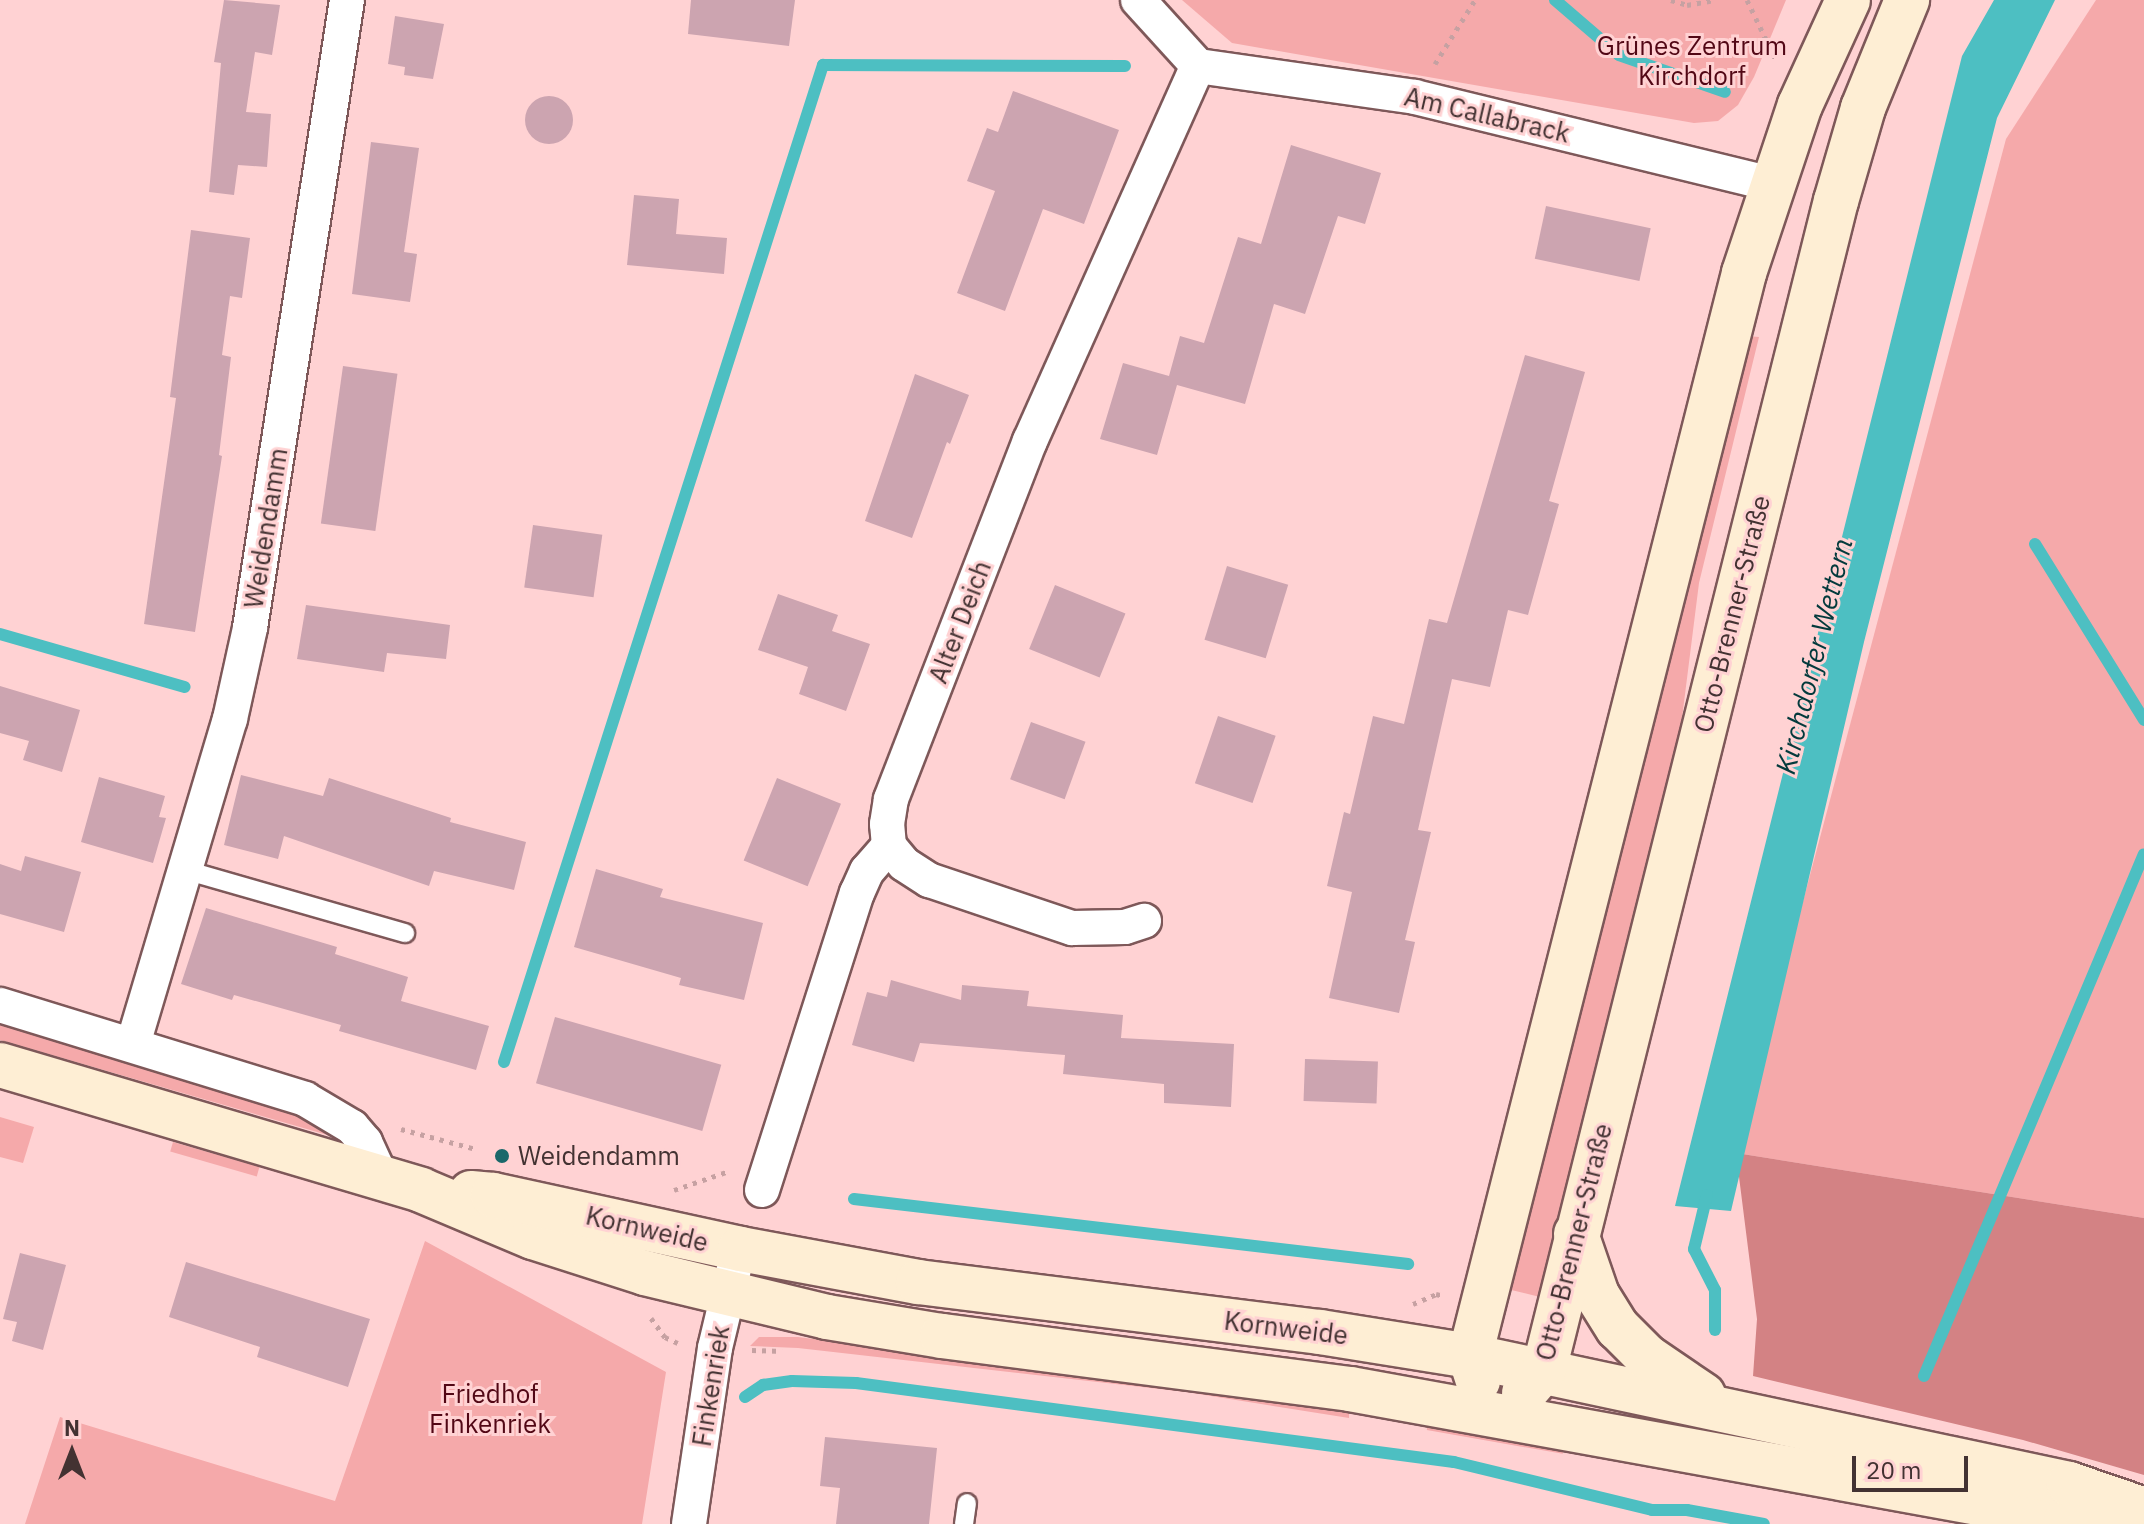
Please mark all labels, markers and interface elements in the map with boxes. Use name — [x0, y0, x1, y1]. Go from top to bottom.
park label: Grünes Zentrum Kirchdorf — [1597, 30, 1787, 92]
street label: Am Callabrack — [1401, 81, 1573, 149]
street label: Weidendamm — [238, 446, 294, 610]
street label: Otto-Brenner-Straße — [1687, 492, 1777, 736]
water label: Kirchdorfer Wettern — [1768, 535, 1860, 777]
street label: Alter Deich — [922, 556, 998, 688]
street label: Otto-Brenner-Straße — [1529, 1120, 1619, 1364]
place label: Weidendamm — [518, 1140, 680, 1172]
marker: Weidendamm — [493, 1147, 511, 1165]
street label: Kornweide — [583, 1200, 711, 1258]
street label: Kornweide — [1222, 1305, 1350, 1351]
street label: Finkenriek — [686, 1323, 736, 1449]
park label: Friedhof Finkenriek — [429, 1378, 551, 1440]
north arrow — [32, 1412, 112, 1492]
text: N — [64, 1413, 80, 1442]
scale bar — [1856, 1440, 1972, 1490]
text: 20 m — [1866, 1454, 1921, 1486]

